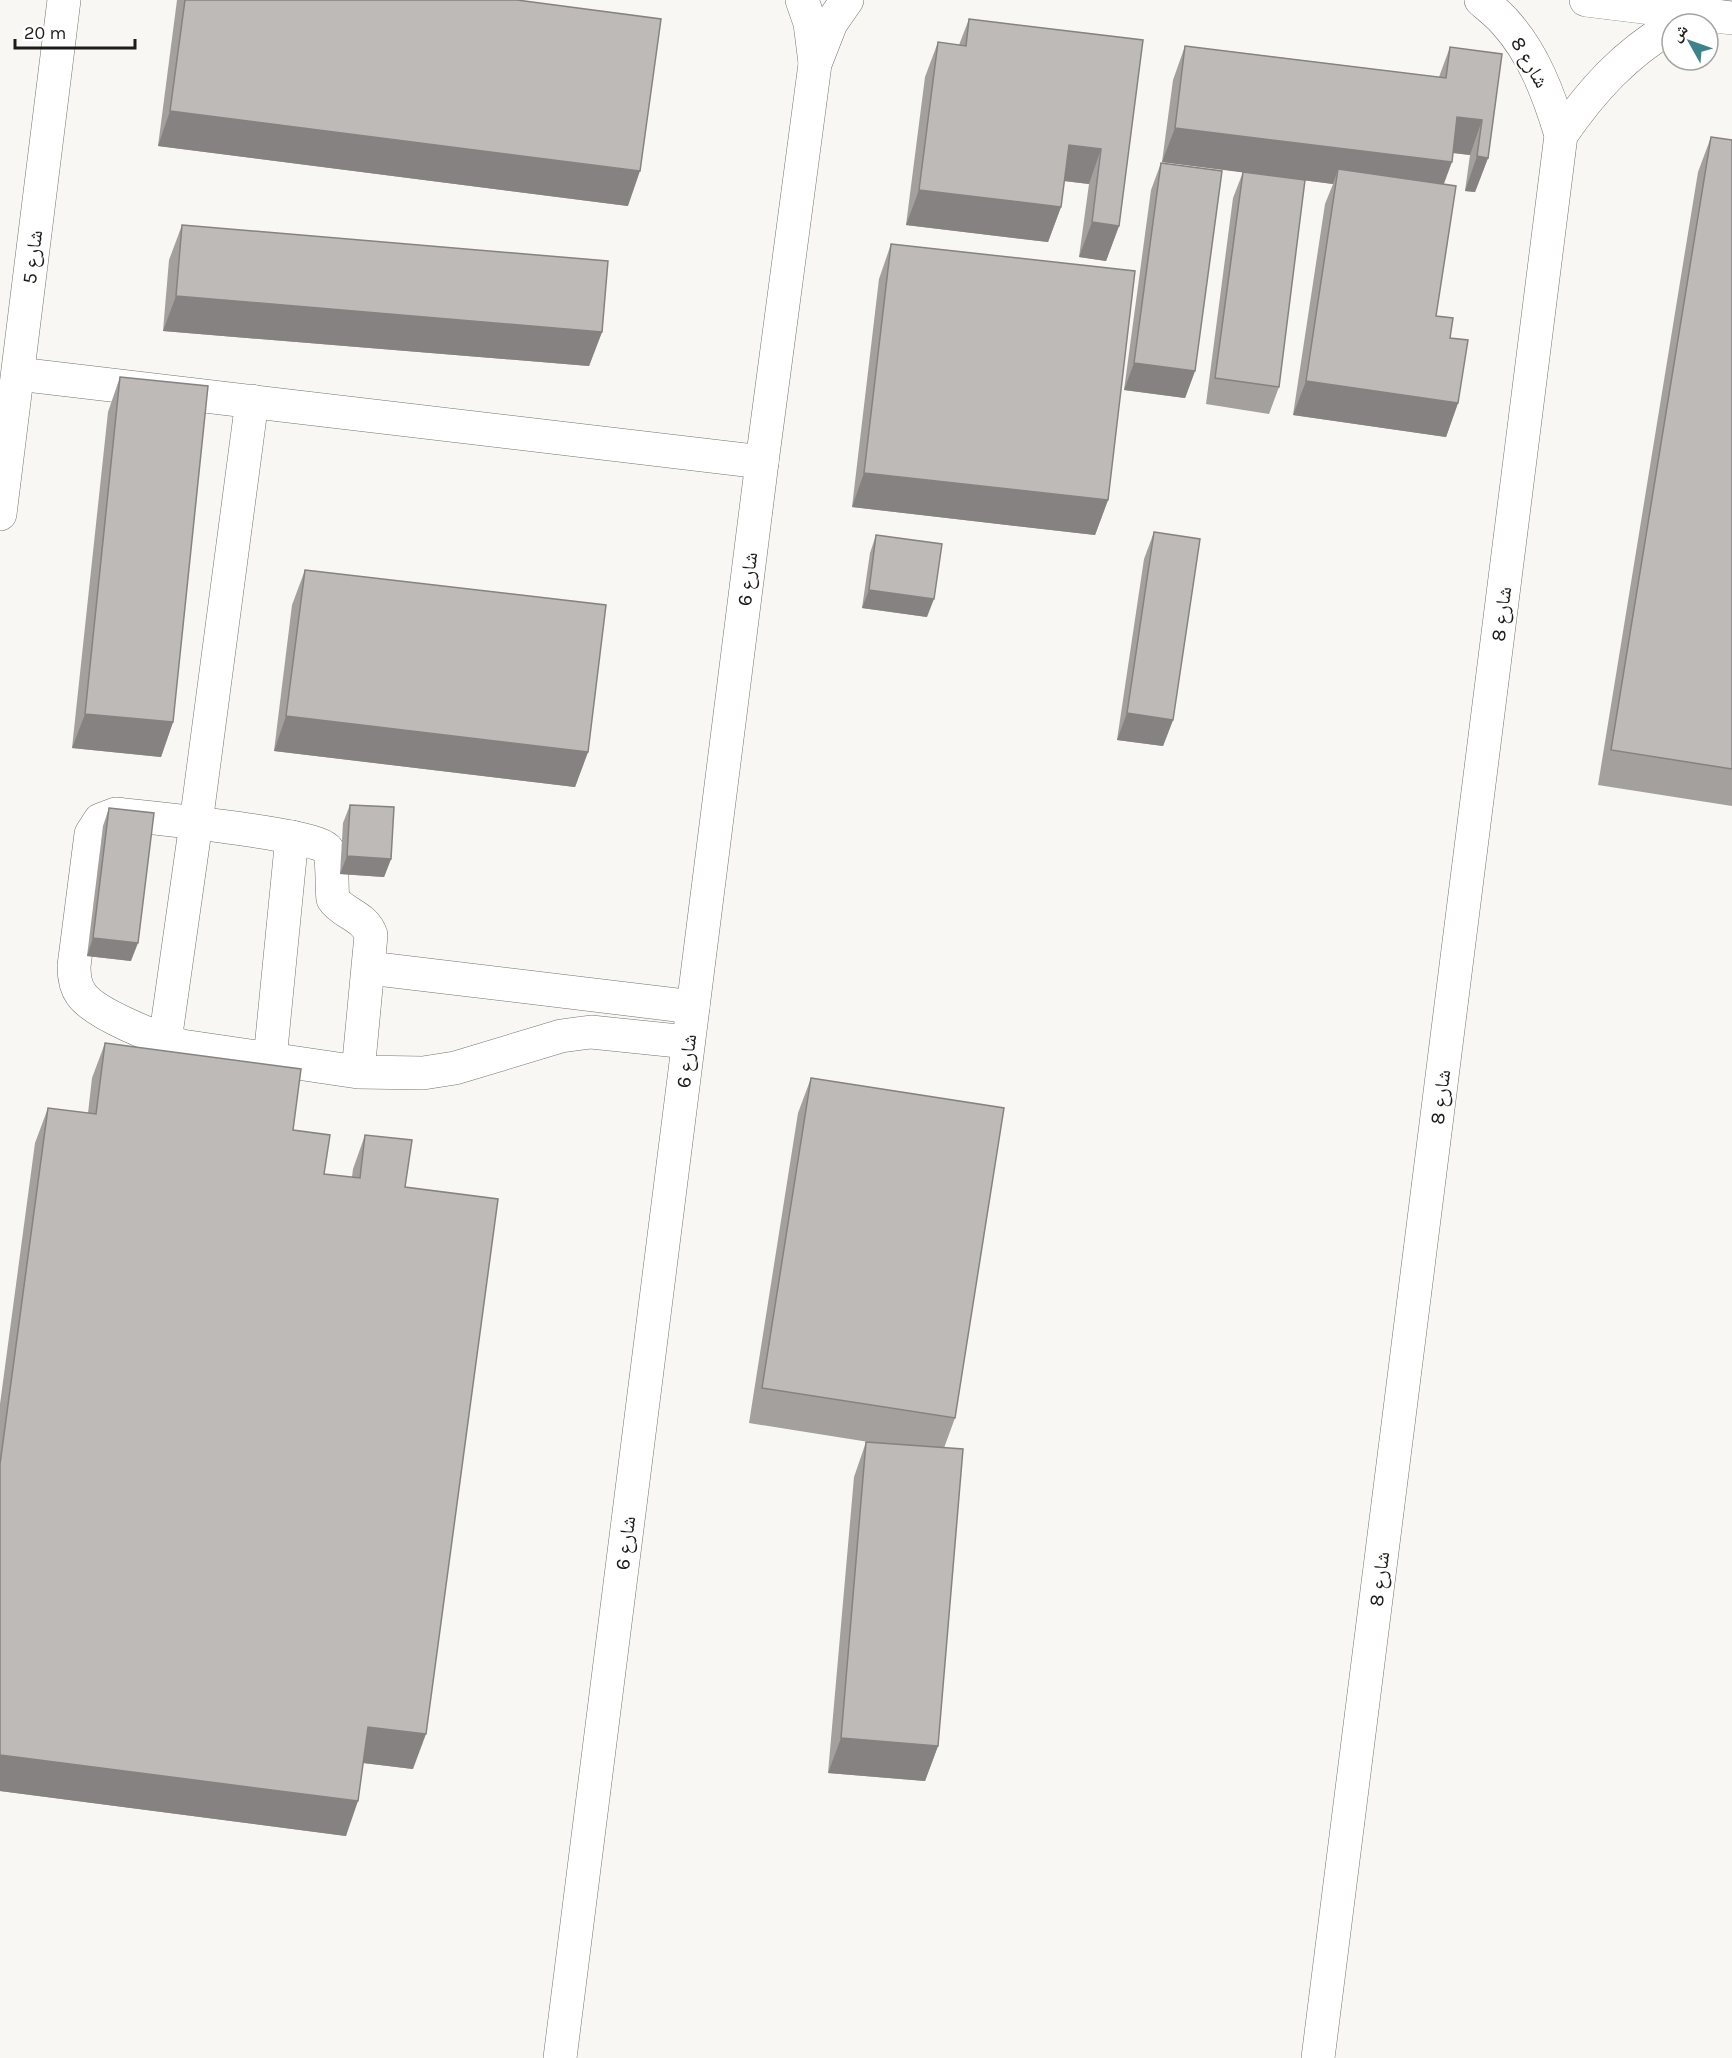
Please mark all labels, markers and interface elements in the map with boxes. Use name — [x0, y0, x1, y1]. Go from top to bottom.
scale bar — [15, 12, 135, 50]
north arrow — [1660, 12, 1720, 72]
text: ش — [1666, 20, 1692, 45]
text: 20 m — [24, 22, 66, 44]
street label: شارع 8 — [1505, 33, 1553, 92]
street label: شارع 5 — [18, 229, 48, 285]
street label: شارع 6 — [733, 551, 763, 607]
street label: شارع 8 — [1487, 585, 1517, 643]
street label: شارع 6 — [672, 1033, 702, 1089]
street label: شارع 8 — [1426, 1068, 1456, 1126]
street label: شارع 6 — [611, 1515, 641, 1571]
street label: شارع 8 — [1365, 1550, 1395, 1608]

